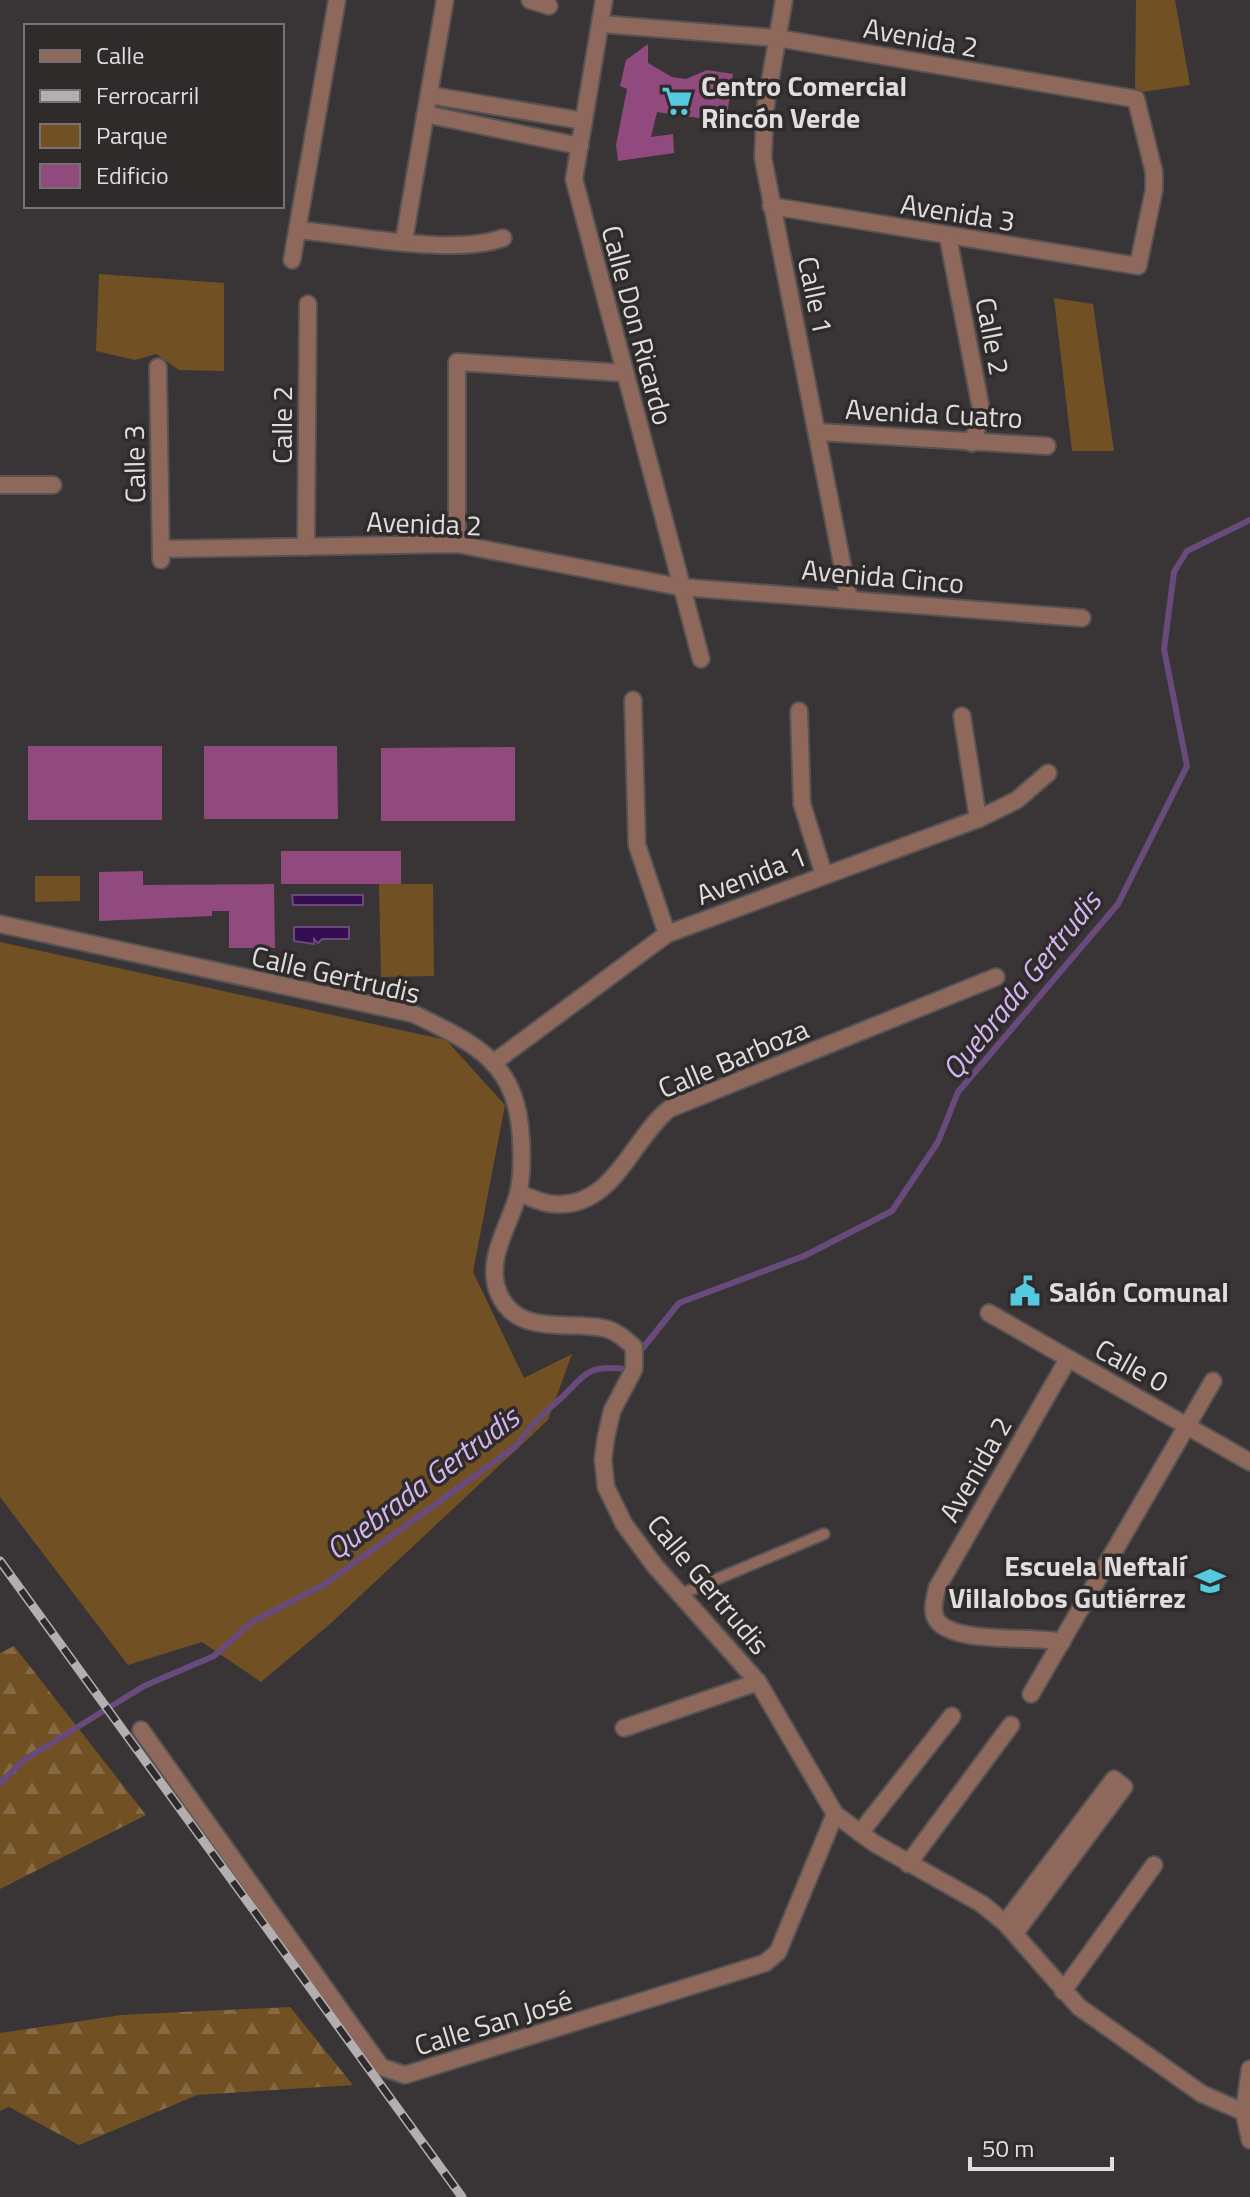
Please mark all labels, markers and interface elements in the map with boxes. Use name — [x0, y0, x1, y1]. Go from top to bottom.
street label: Avenida 2 — [860, 6, 982, 68]
legend — [24, 24, 284, 208]
text: Calle — [96, 37, 144, 73]
place label: Centro Comercial Rincón Verde — [701, 64, 907, 139]
text: Ferrocarril — [96, 77, 199, 113]
supermarket icon: Centro Comercial Rincón Verde — [660, 84, 694, 118]
text: Parque — [96, 117, 168, 153]
text: Edificio — [96, 157, 169, 193]
street label: Avenida 3 — [898, 182, 1018, 242]
street label: Calle Don Ricardo — [591, 220, 685, 430]
street label: Calle 1 — [787, 252, 845, 338]
street label: Calle 2 — [964, 294, 1022, 378]
street label: Calle 2 — [260, 386, 303, 464]
street label: Avenida Cuatro — [844, 387, 1024, 439]
street label: Calle 3 — [112, 425, 156, 503]
street label: Avenida 2 — [366, 499, 482, 547]
street label: Avenida Cinco — [800, 547, 966, 605]
street label: Avenida 1 — [689, 834, 813, 916]
water label: Quebrada Gertrudis — [930, 879, 1113, 1090]
street label: Calle Gertrudis — [247, 934, 425, 1014]
street label: Calle Barboza — [651, 1007, 815, 1109]
place label: Salón Comunal — [1049, 1270, 1229, 1313]
public building icon: Salón Comunal — [1008, 1274, 1042, 1308]
street label: Calle 0 — [1087, 1327, 1177, 1403]
water label: Quebrada Gertrudis — [316, 1394, 530, 1571]
street label: Avenida 2 — [928, 1408, 1022, 1530]
street label: Calle Gertrudis — [637, 1504, 781, 1664]
place label: Escuela Neftalí Villalobos Gutiérrez — [948, 1544, 1189, 1619]
school or university icon: Escuela Neftalí Villalobos Gutiérrez — [1193, 1564, 1227, 1598]
street label: Calle San José — [409, 1978, 577, 2066]
scale bar — [970, 2121, 1112, 2171]
text: 50 m — [982, 2130, 1034, 2166]

